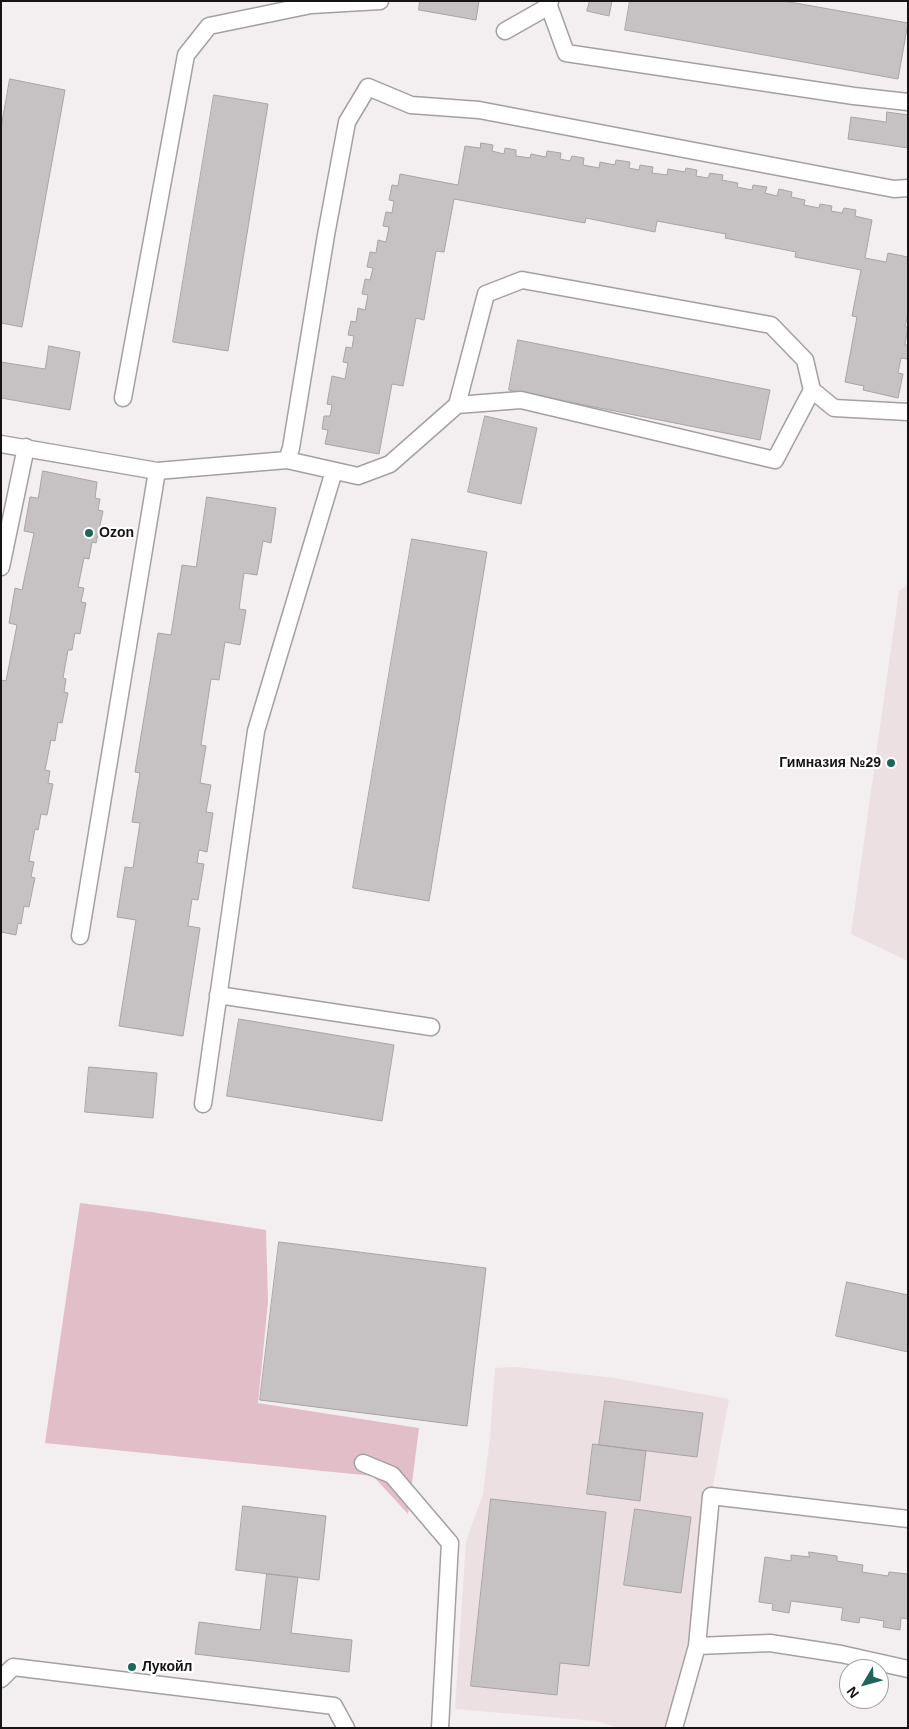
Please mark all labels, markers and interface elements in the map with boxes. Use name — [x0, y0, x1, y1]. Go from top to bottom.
place label: Ozon — [99, 525, 134, 541]
marker: Ozon — [83, 527, 95, 539]
place label: Гимназия №29 — [779, 755, 881, 771]
marker: Гимназия №29 — [885, 757, 897, 769]
place label: Лукойл — [142, 1659, 192, 1675]
north arrow — [839, 1659, 889, 1709]
marker: Лукойл — [126, 1661, 138, 1673]
text: N — [843, 1684, 862, 1701]

